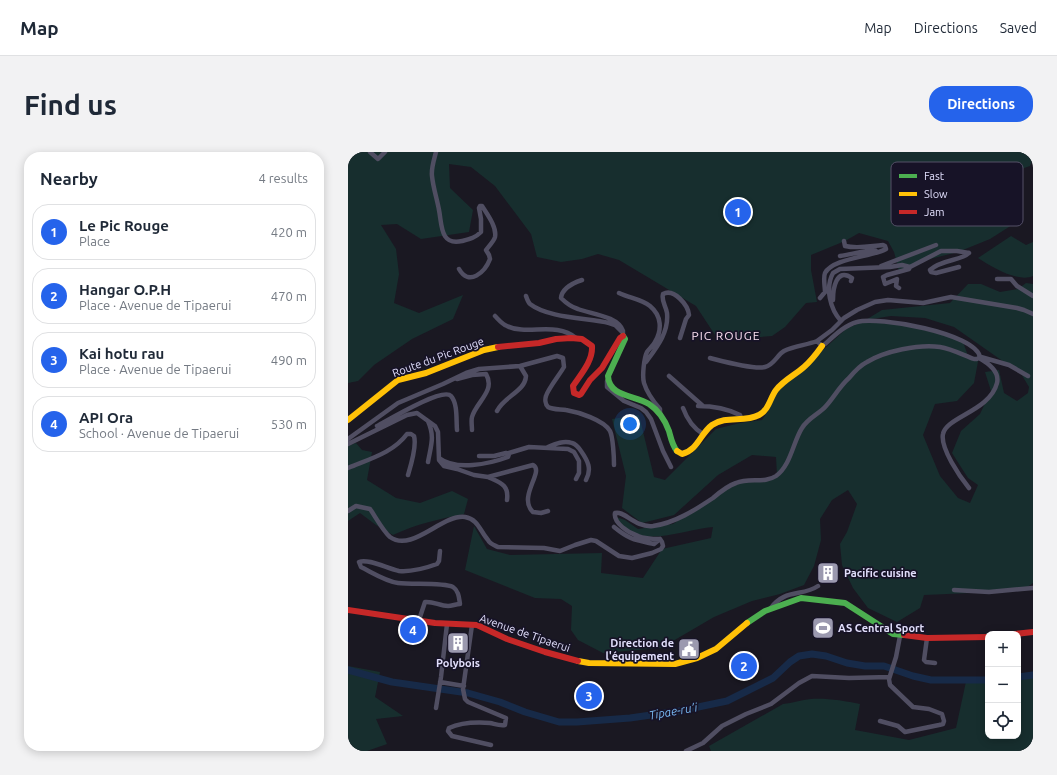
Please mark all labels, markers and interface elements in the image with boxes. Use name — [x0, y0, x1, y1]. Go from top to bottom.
text: Map — [20, 17, 59, 39]
text: Map — [864, 20, 892, 36]
text: Directions — [914, 20, 978, 36]
text: Saved — [1000, 20, 1037, 36]
button: Directions — [929, 86, 1033, 122]
text: Find us — [24, 89, 117, 120]
legend — [891, 162, 1023, 226]
text: Nearby — [40, 169, 98, 188]
text: Fast — [924, 170, 945, 182]
text: 4 results — [258, 171, 308, 185]
text: Slow — [924, 188, 948, 200]
pin: 1 — [725, 197, 751, 227]
text: Jam — [924, 206, 945, 218]
text: Le Pic Rouge — [79, 217, 169, 234]
text: 1 — [50, 225, 58, 239]
text: 420 m — [271, 225, 307, 239]
text: Place — [79, 234, 110, 248]
text: Hangar O.P.H — [79, 281, 171, 298]
text: 2 — [50, 289, 58, 303]
text: 470 m — [271, 289, 307, 303]
text: Place · Avenue de Tipaerui — [79, 298, 231, 312]
district label: PIC ROUGE — [691, 329, 761, 342]
street label: Route du Pic Rouge — [391, 335, 485, 379]
text: Kai hotu rau — [79, 345, 164, 362]
text: 3 — [50, 353, 58, 367]
text: 490 m — [271, 353, 307, 367]
text: Place · Avenue de Tipaerui — [79, 362, 231, 376]
text: API Ora — [79, 409, 133, 426]
your location — [620, 414, 640, 434]
text: 4 — [50, 417, 58, 431]
text: 530 m — [271, 417, 307, 431]
text: School · Avenue de Tipaerui — [79, 426, 239, 440]
building icon: Pacific cuisine — [815, 560, 841, 586]
place label: Pacific cuisine — [844, 567, 917, 579]
street label: Avenue de Tipaerui — [478, 612, 572, 654]
pin: 4 — [400, 615, 426, 645]
sports icon: AS Central Sport — [810, 615, 836, 641]
place label: AS Central Sport — [838, 622, 925, 634]
building icon: Polybois — [445, 630, 471, 656]
map controls — [985, 631, 1021, 739]
button: + — [985, 631, 1021, 667]
public building icon: Direction de l'équipement — [676, 636, 702, 662]
place label: Direction de l'équipement — [606, 637, 674, 662]
pin: 2 — [731, 651, 757, 681]
place label: Polybois — [436, 657, 480, 669]
button: − — [985, 667, 1021, 703]
pin: 3 — [576, 681, 602, 711]
water label: Tipae-ru’i — [648, 700, 699, 722]
button: locate — [985, 703, 1021, 739]

